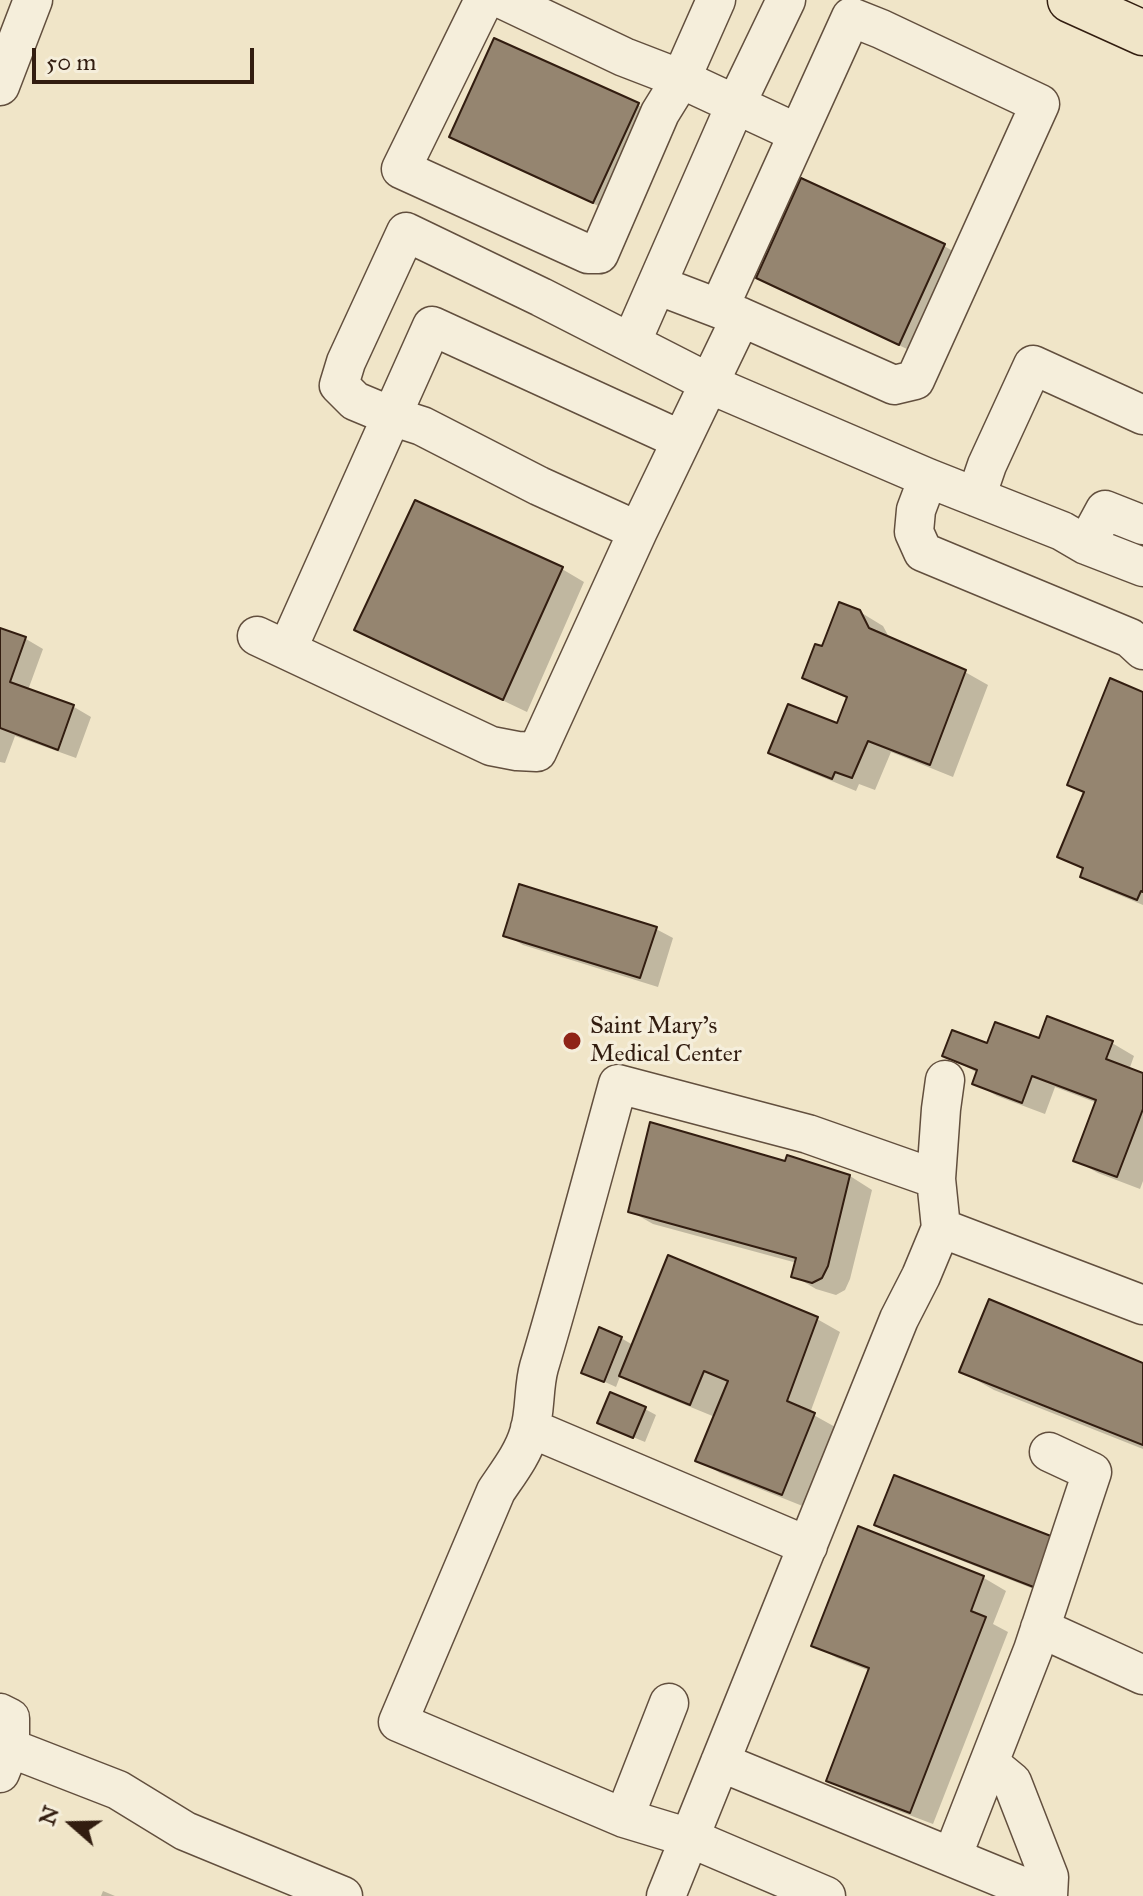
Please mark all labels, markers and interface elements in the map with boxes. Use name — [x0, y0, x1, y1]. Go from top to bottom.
scale bar — [36, 32, 258, 82]
text: 50 m — [46, 47, 96, 77]
place label: Saint Mary's Medical Center — [590, 1013, 742, 1069]
marker: Saint Mary's Medical Center — [561, 1030, 583, 1052]
north arrow — [32, 1784, 112, 1864]
text: N — [33, 1802, 65, 1829]

